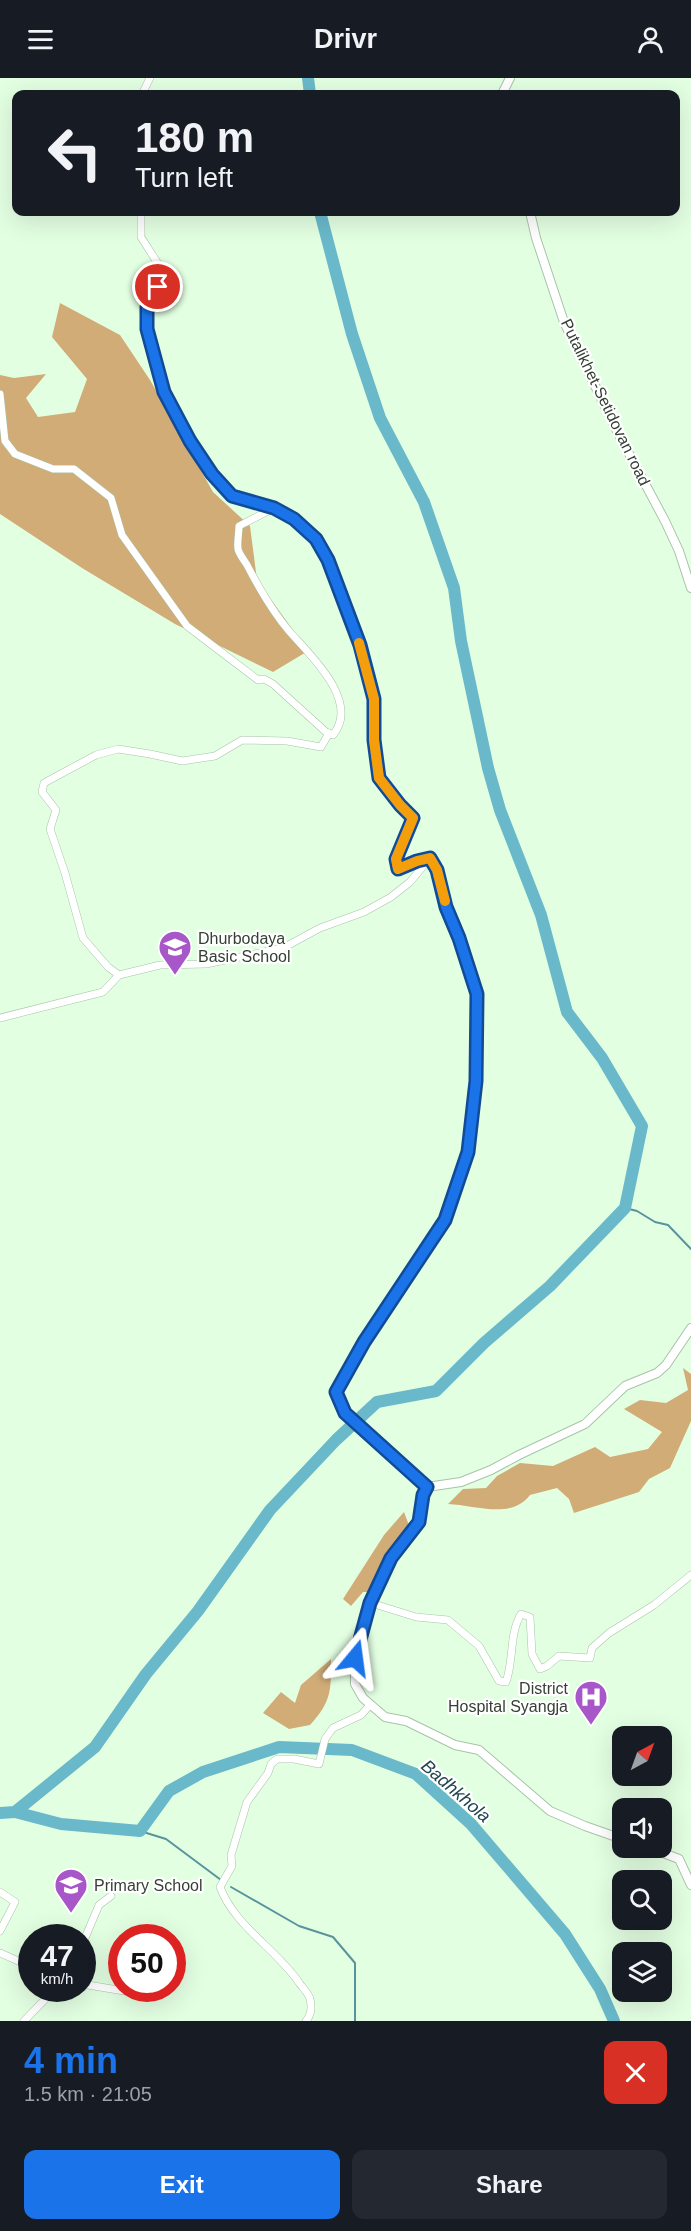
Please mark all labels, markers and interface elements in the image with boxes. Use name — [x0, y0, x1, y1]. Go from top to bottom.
icon: menu — [24, 23, 57, 56]
icon: person — [634, 23, 667, 56]
text: Drivr — [314, 24, 377, 54]
icon: left — [36, 114, 114, 192]
text: 180 m — [135, 114, 254, 161]
text: Turn left — [135, 163, 233, 193]
pin — [132, 261, 183, 312]
icon: arrive — [141, 270, 174, 303]
street label: Putalikhet-Setidovan road — [558, 316, 653, 488]
school or university icon: Dhurbodaya Basic School — [157, 929, 193, 976]
place label: Dhurbodaya Basic School — [198, 930, 291, 965]
position arrow — [323, 1626, 387, 1690]
hospital icon: District Hospital Syangja — [573, 1679, 609, 1726]
place label: District Hospital Syangja — [448, 1680, 569, 1715]
north arrow — [612, 1726, 672, 1786]
map controls — [612, 1726, 672, 2002]
water label: Badhkhola — [417, 1756, 495, 1826]
button: sound — [612, 1798, 672, 1858]
school or university icon: Primary School — [53, 1867, 89, 1914]
button: search — [612, 1870, 672, 1930]
place label: Primary School — [94, 1877, 202, 1894]
speed limit sign: 50 — [108, 1924, 186, 2002]
text: 47 — [40, 1939, 74, 1972]
button: layers — [612, 1942, 672, 2002]
text: km/h — [41, 1970, 73, 1987]
text: 4 min — [24, 2040, 118, 2081]
button: close — [604, 2041, 667, 2104]
text: 1.5 km · 21:05 — [24, 2083, 152, 2105]
button: Exit — [24, 2150, 340, 2219]
button: Share — [352, 2150, 667, 2219]

